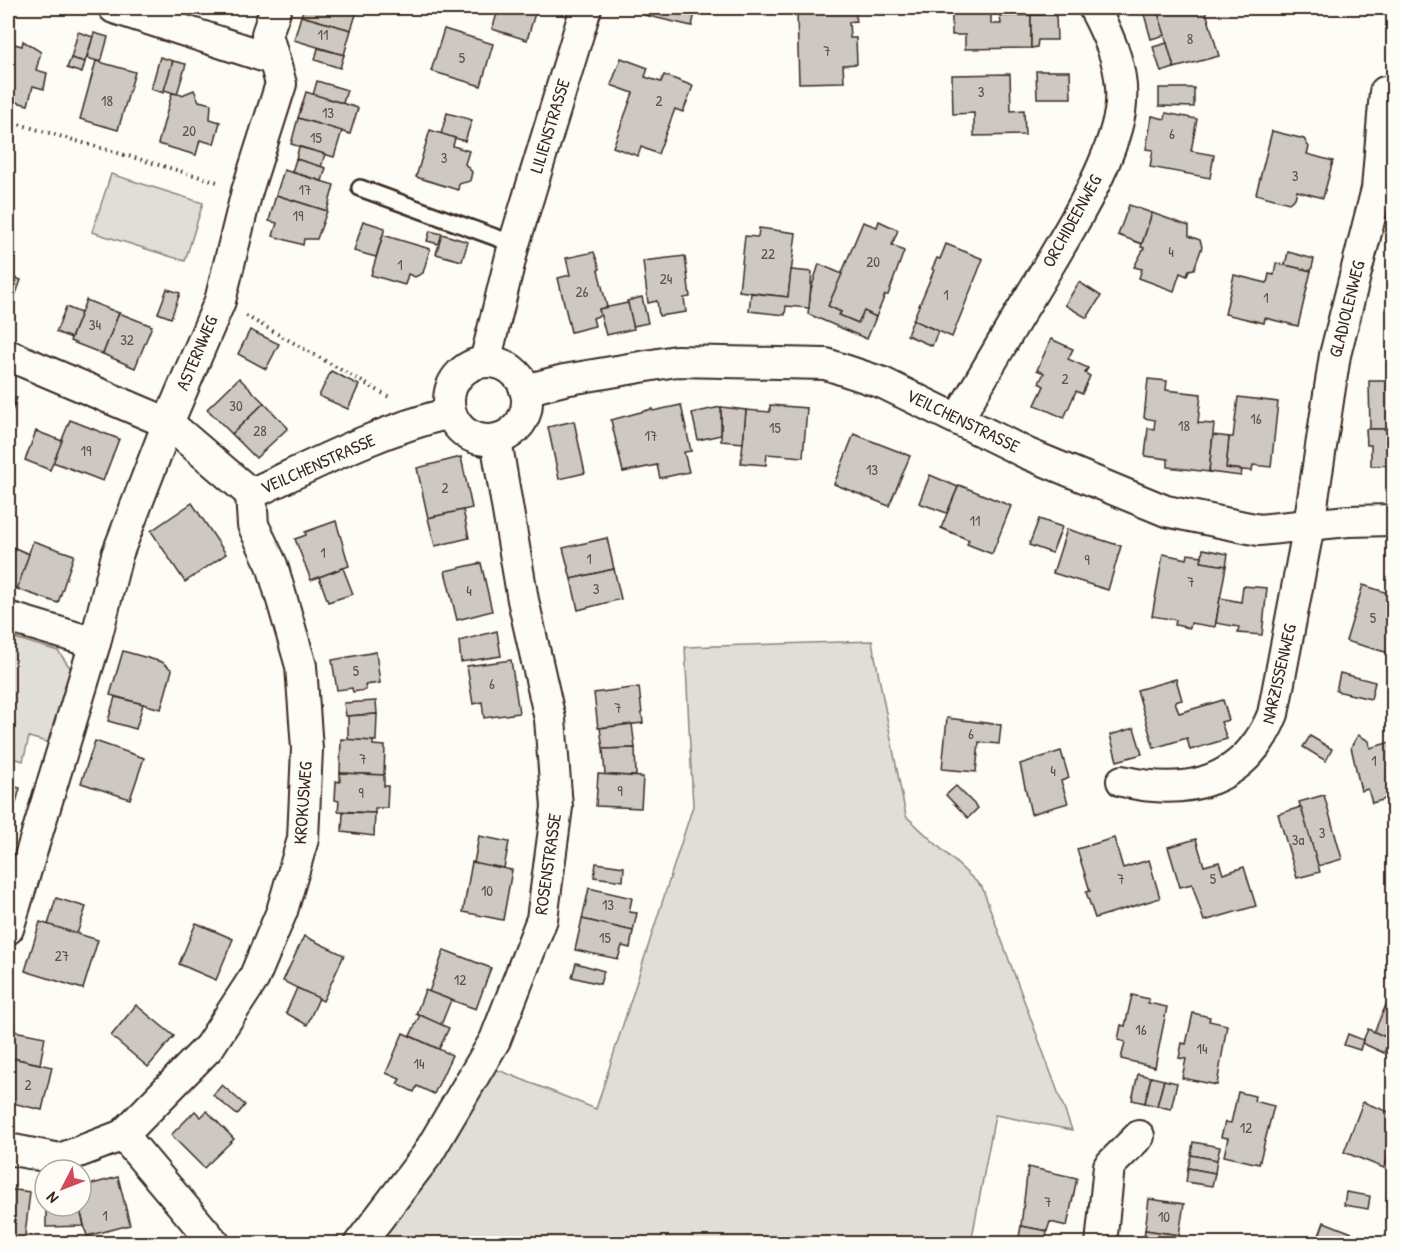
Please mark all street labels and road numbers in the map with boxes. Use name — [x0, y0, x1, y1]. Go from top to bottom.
street label: LILIENSTRASSE — [523, 76, 576, 176]
street label: ORCHIDEENWEG — [1036, 170, 1107, 272]
street label: GLADIOLENWEG — [1322, 258, 1371, 360]
street label: ASTERNWEG — [170, 311, 224, 394]
street label: VEILCHENSTRASSE — [902, 382, 1024, 459]
street label: VEILCHENSTRASSE — [257, 427, 379, 500]
street label: NARZISSENWEG — [1255, 621, 1302, 726]
street label: KROKUSWEG — [287, 760, 318, 845]
street label: ROSENSTRASSE — [528, 812, 567, 916]

